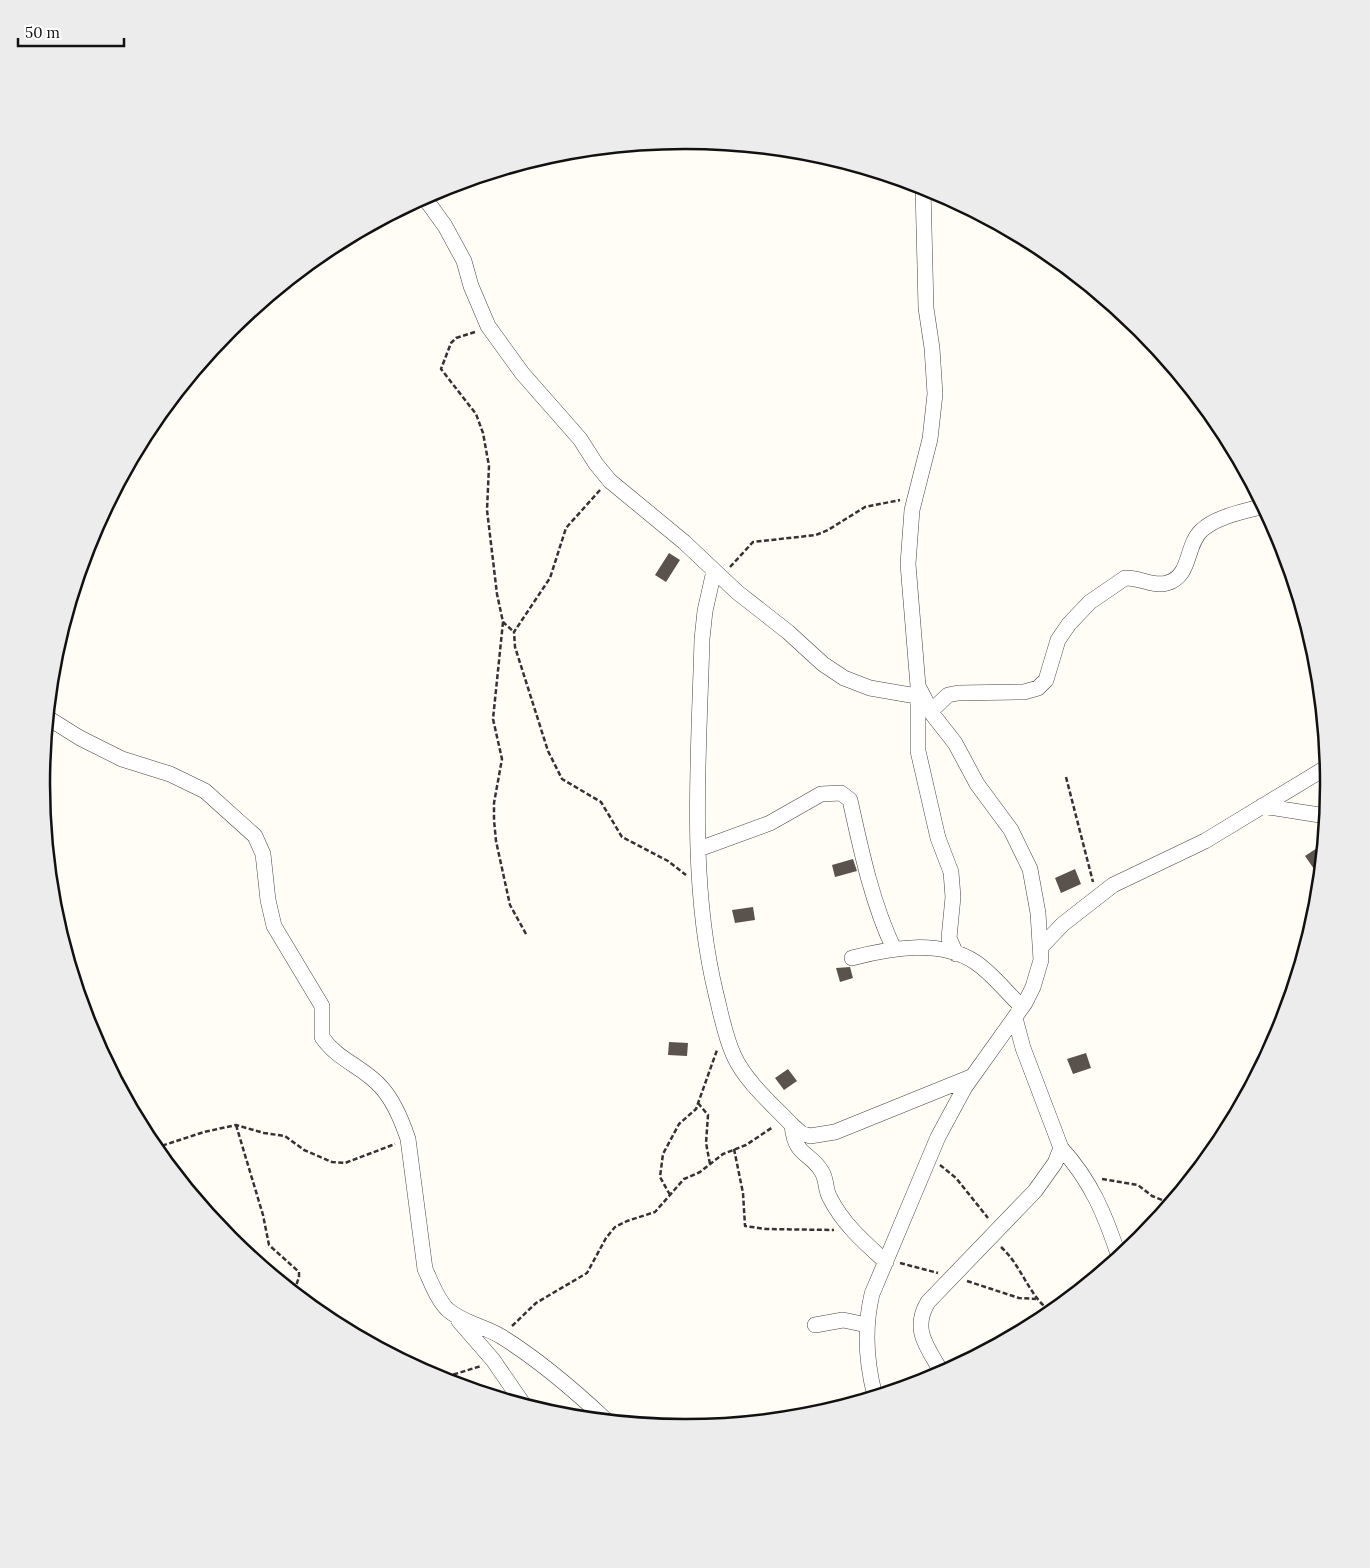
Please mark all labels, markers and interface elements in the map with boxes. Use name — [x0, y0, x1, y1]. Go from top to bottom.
scale bar — [18, 15, 124, 47]
text: 50 m — [25, 23, 60, 42]

